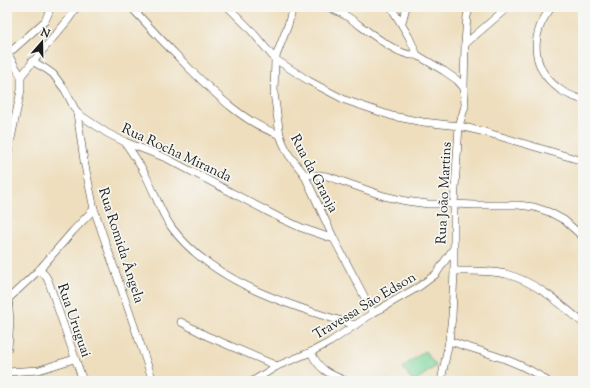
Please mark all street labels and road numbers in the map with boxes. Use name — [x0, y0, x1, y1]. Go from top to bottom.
street label: Rua Rocha Miranda — [118, 120, 235, 188]
street label: Rua da Granja — [284, 131, 343, 217]
street label: Rua João Martins — [432, 141, 458, 245]
street label: Rua Romida Ângela — [92, 185, 148, 306]
street label: Travessa São Edson — [310, 268, 420, 345]
street label: Rua Uruguai — [51, 281, 95, 360]

